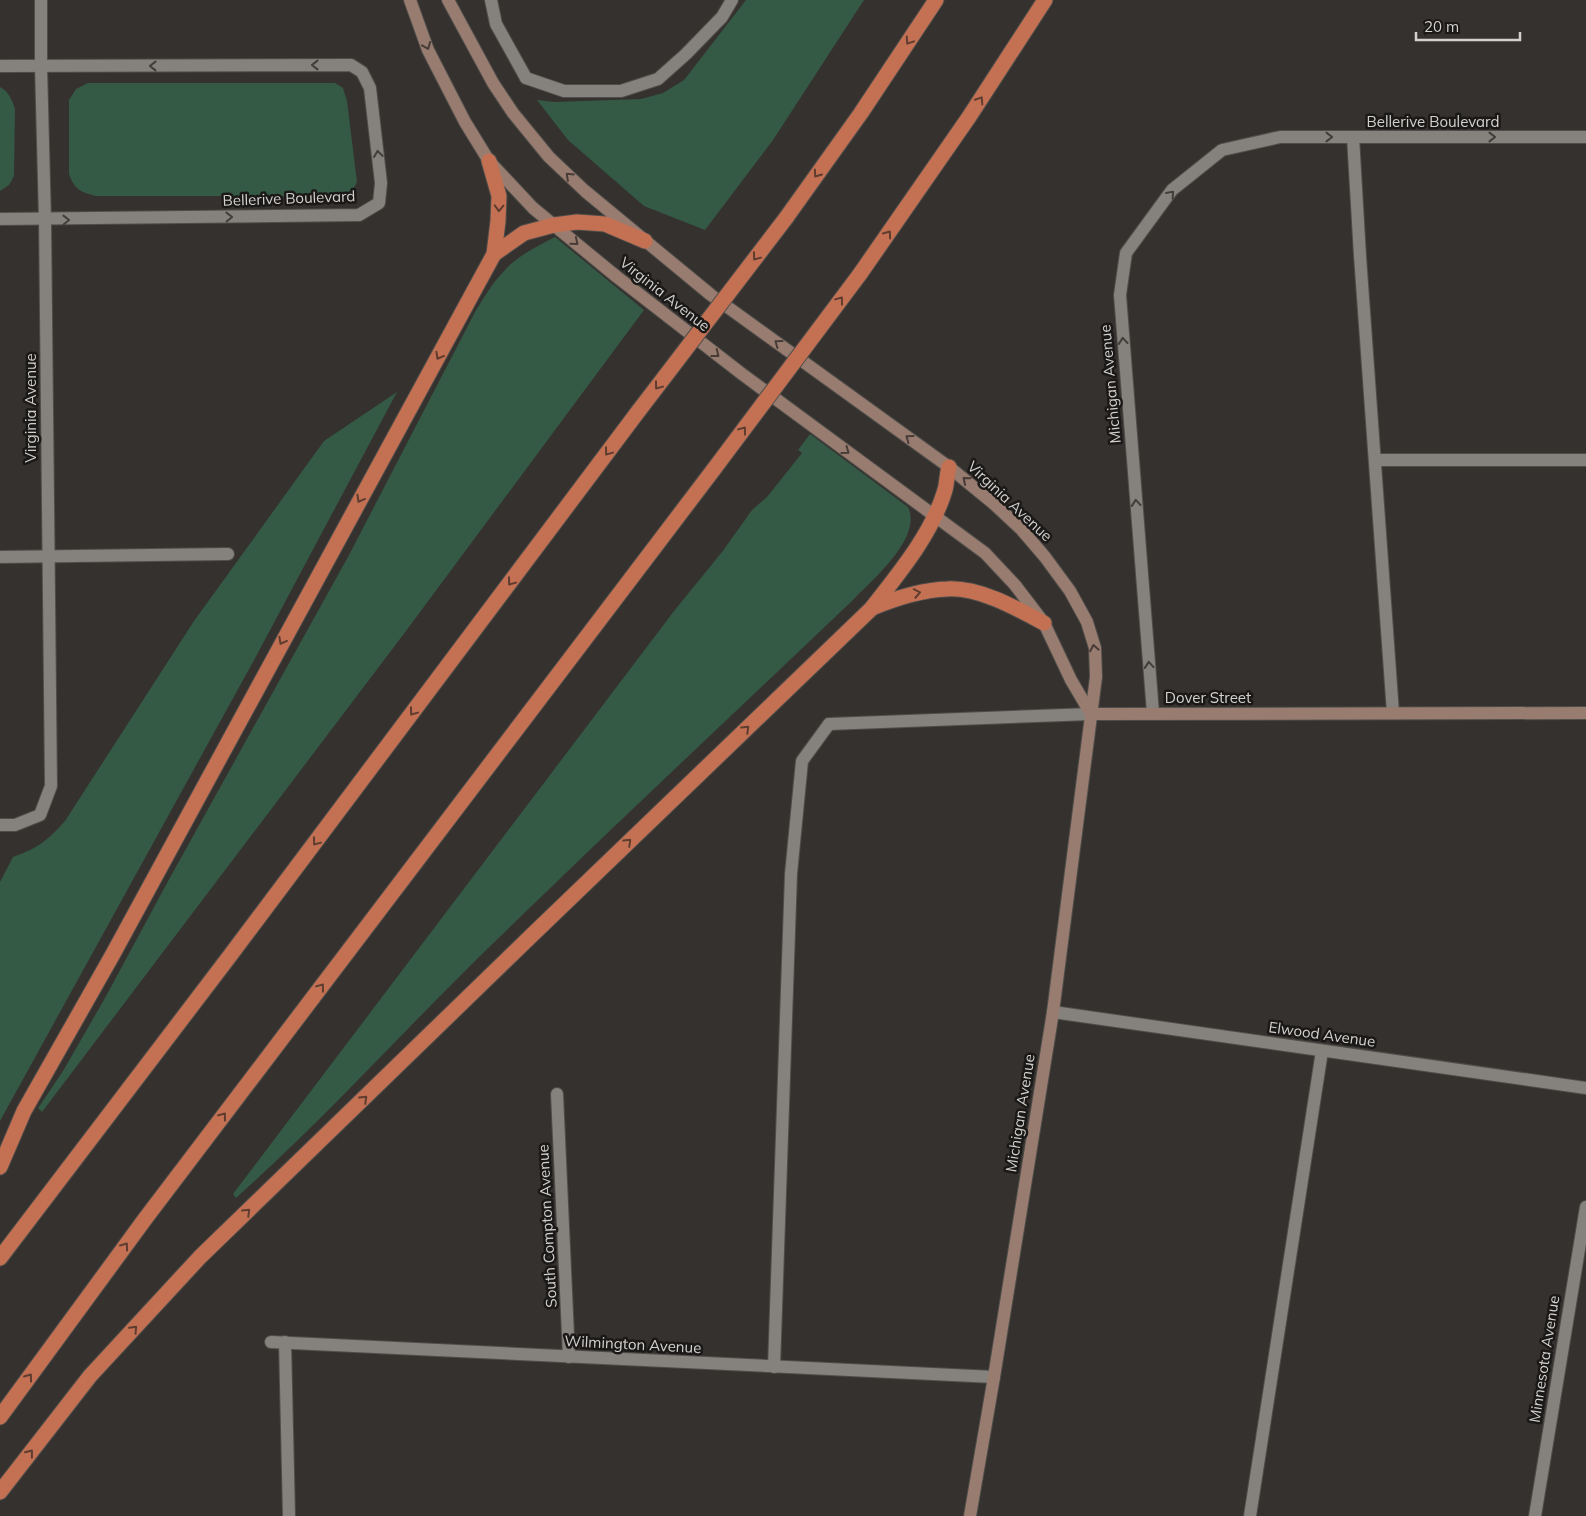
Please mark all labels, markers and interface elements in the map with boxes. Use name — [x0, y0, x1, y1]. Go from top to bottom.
scale bar — [1416, 10, 1520, 42]
text: 20 m — [1424, 17, 1459, 36]
one-way arrow — [906, 35, 915, 44]
one-way arrow — [421, 41, 431, 49]
one-way arrow — [311, 60, 318, 70]
one-way arrow — [148, 61, 156, 71]
one-way arrow — [974, 96, 983, 106]
street label: Bellerive Boulevard — [1367, 112, 1499, 131]
one-way arrow — [1326, 132, 1333, 142]
one-way arrow — [1488, 132, 1496, 142]
one-way arrow — [373, 150, 384, 158]
one-way arrow — [814, 168, 823, 178]
one-way arrow — [565, 173, 574, 182]
street label: Bellerive Boulevard — [222, 186, 356, 210]
one-way arrow — [1165, 190, 1174, 199]
one-way arrow — [493, 204, 504, 212]
one-way arrow — [225, 212, 233, 222]
one-way arrow — [62, 214, 70, 225]
one-way arrow — [882, 230, 891, 240]
one-way arrow — [569, 237, 578, 245]
one-way arrow — [754, 251, 762, 260]
street label: Virginia Avenue — [616, 253, 714, 335]
one-way arrow — [834, 296, 843, 306]
street label: Michigan Avenue — [1095, 324, 1125, 444]
one-way arrow — [1118, 336, 1129, 344]
one-way arrow — [774, 340, 784, 349]
one-way arrow — [710, 349, 719, 357]
one-way arrow — [435, 351, 445, 360]
street label: Virginia Avenue — [21, 353, 40, 463]
one-way arrow — [655, 380, 664, 390]
one-way arrow — [737, 426, 746, 436]
one-way arrow — [905, 435, 915, 444]
one-way arrow — [605, 446, 614, 456]
one-way arrow — [840, 446, 849, 454]
street label: Virginia Avenue — [963, 457, 1057, 545]
one-way arrow — [962, 477, 971, 486]
one-way arrow — [356, 493, 366, 502]
one-way arrow — [1131, 498, 1142, 506]
one-way arrow — [508, 576, 517, 586]
one-way arrow — [912, 589, 921, 599]
one-way arrow — [279, 636, 289, 645]
one-way arrow — [1089, 643, 1099, 652]
one-way arrow — [1144, 660, 1155, 668]
street label: Dover Street — [1165, 688, 1251, 707]
one-way arrow — [411, 706, 419, 715]
one-way arrow — [740, 726, 749, 735]
one-way arrow — [313, 836, 321, 845]
one-way arrow — [623, 838, 632, 847]
one-way arrow — [315, 983, 324, 993]
street label: Elwood Avenue — [1267, 1017, 1377, 1051]
street label: Michigan Avenue — [1001, 1053, 1039, 1173]
one-way arrow — [358, 1096, 367, 1105]
one-way arrow — [217, 1113, 225, 1122]
street label: South Compton Avenue — [533, 1144, 561, 1308]
one-way arrow — [242, 1209, 251, 1218]
one-way arrow — [119, 1242, 128, 1252]
street label: Minnesota Avenue — [1525, 1294, 1563, 1424]
one-way arrow — [128, 1325, 137, 1334]
street label: Wilmington Avenue — [564, 1331, 702, 1357]
one-way arrow — [23, 1373, 32, 1383]
one-way arrow — [24, 1449, 33, 1459]

